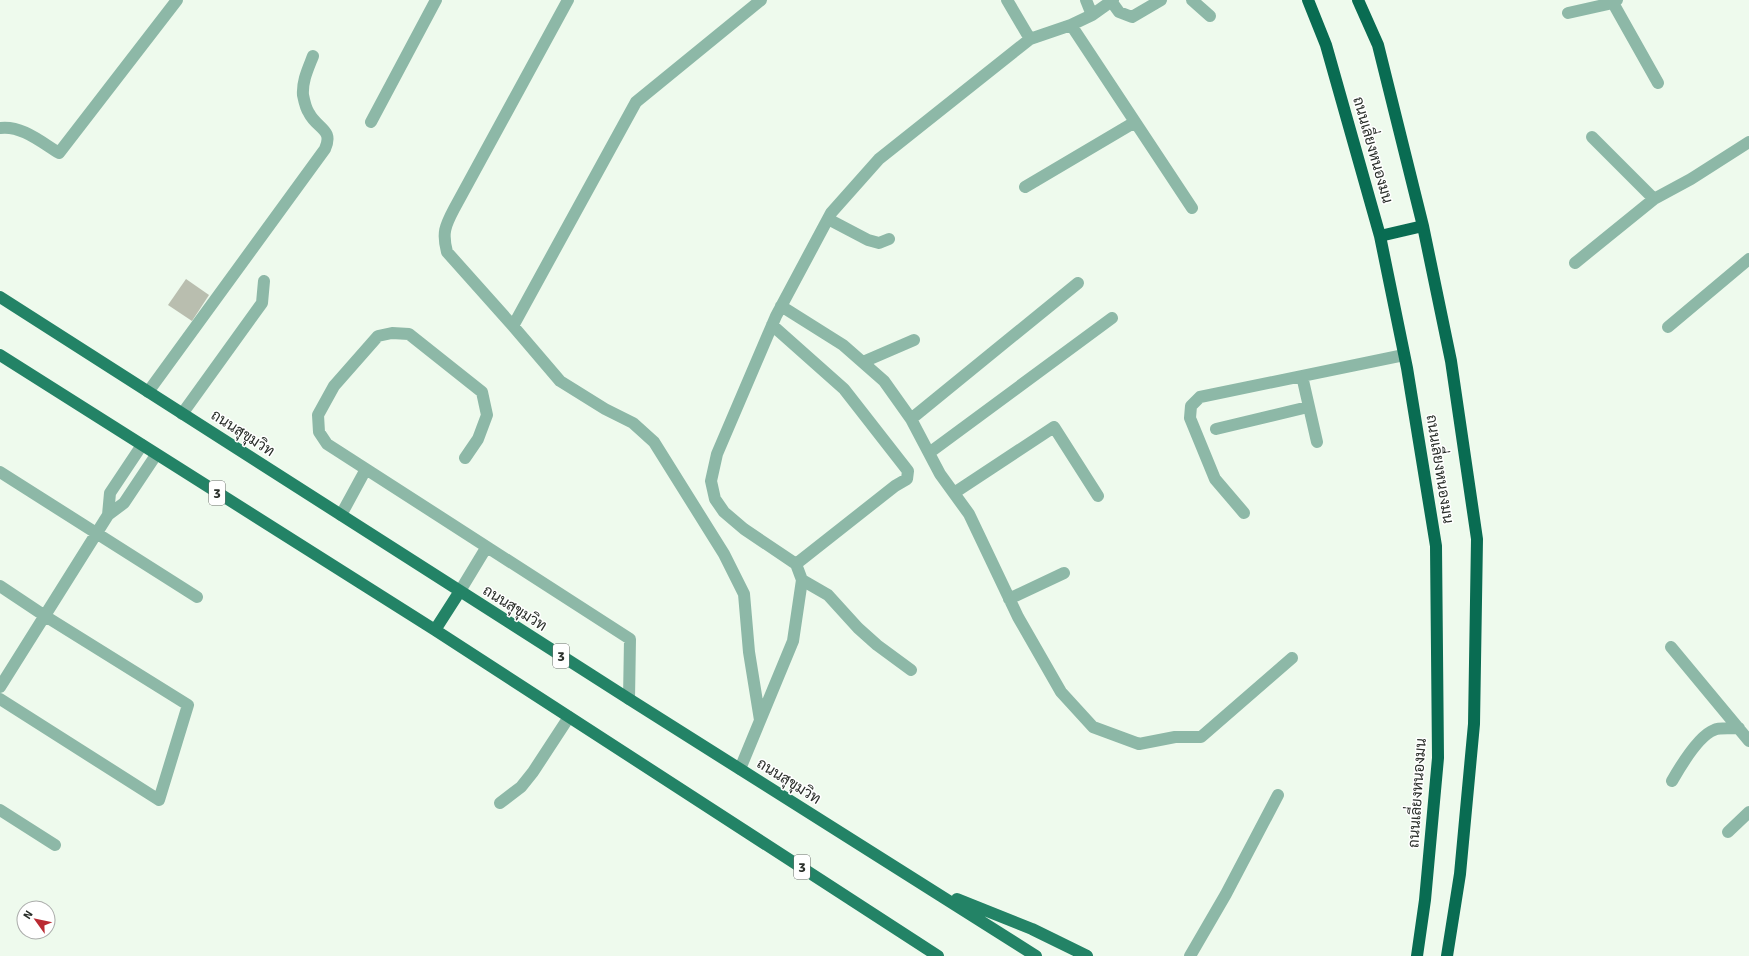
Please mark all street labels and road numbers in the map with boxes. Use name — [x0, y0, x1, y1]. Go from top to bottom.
street label: ถนนเลี่ยงหนองมน — [1349, 93, 1403, 205]
street label: ถนนสุขุมวิท — [207, 406, 278, 462]
street label: ถนนเลี่ยงหนองมน — [1423, 412, 1463, 525]
road number: 3 — [209, 481, 225, 505]
street label: ถนนสุขุมวิท — [479, 581, 550, 636]
road number: 3 — [553, 644, 569, 668]
street label: ถนนเลี่ยงหนองมน — [1398, 737, 1430, 849]
street label: ถนนสุขุมวิท — [753, 754, 824, 809]
road number: 3 — [794, 855, 810, 879]

